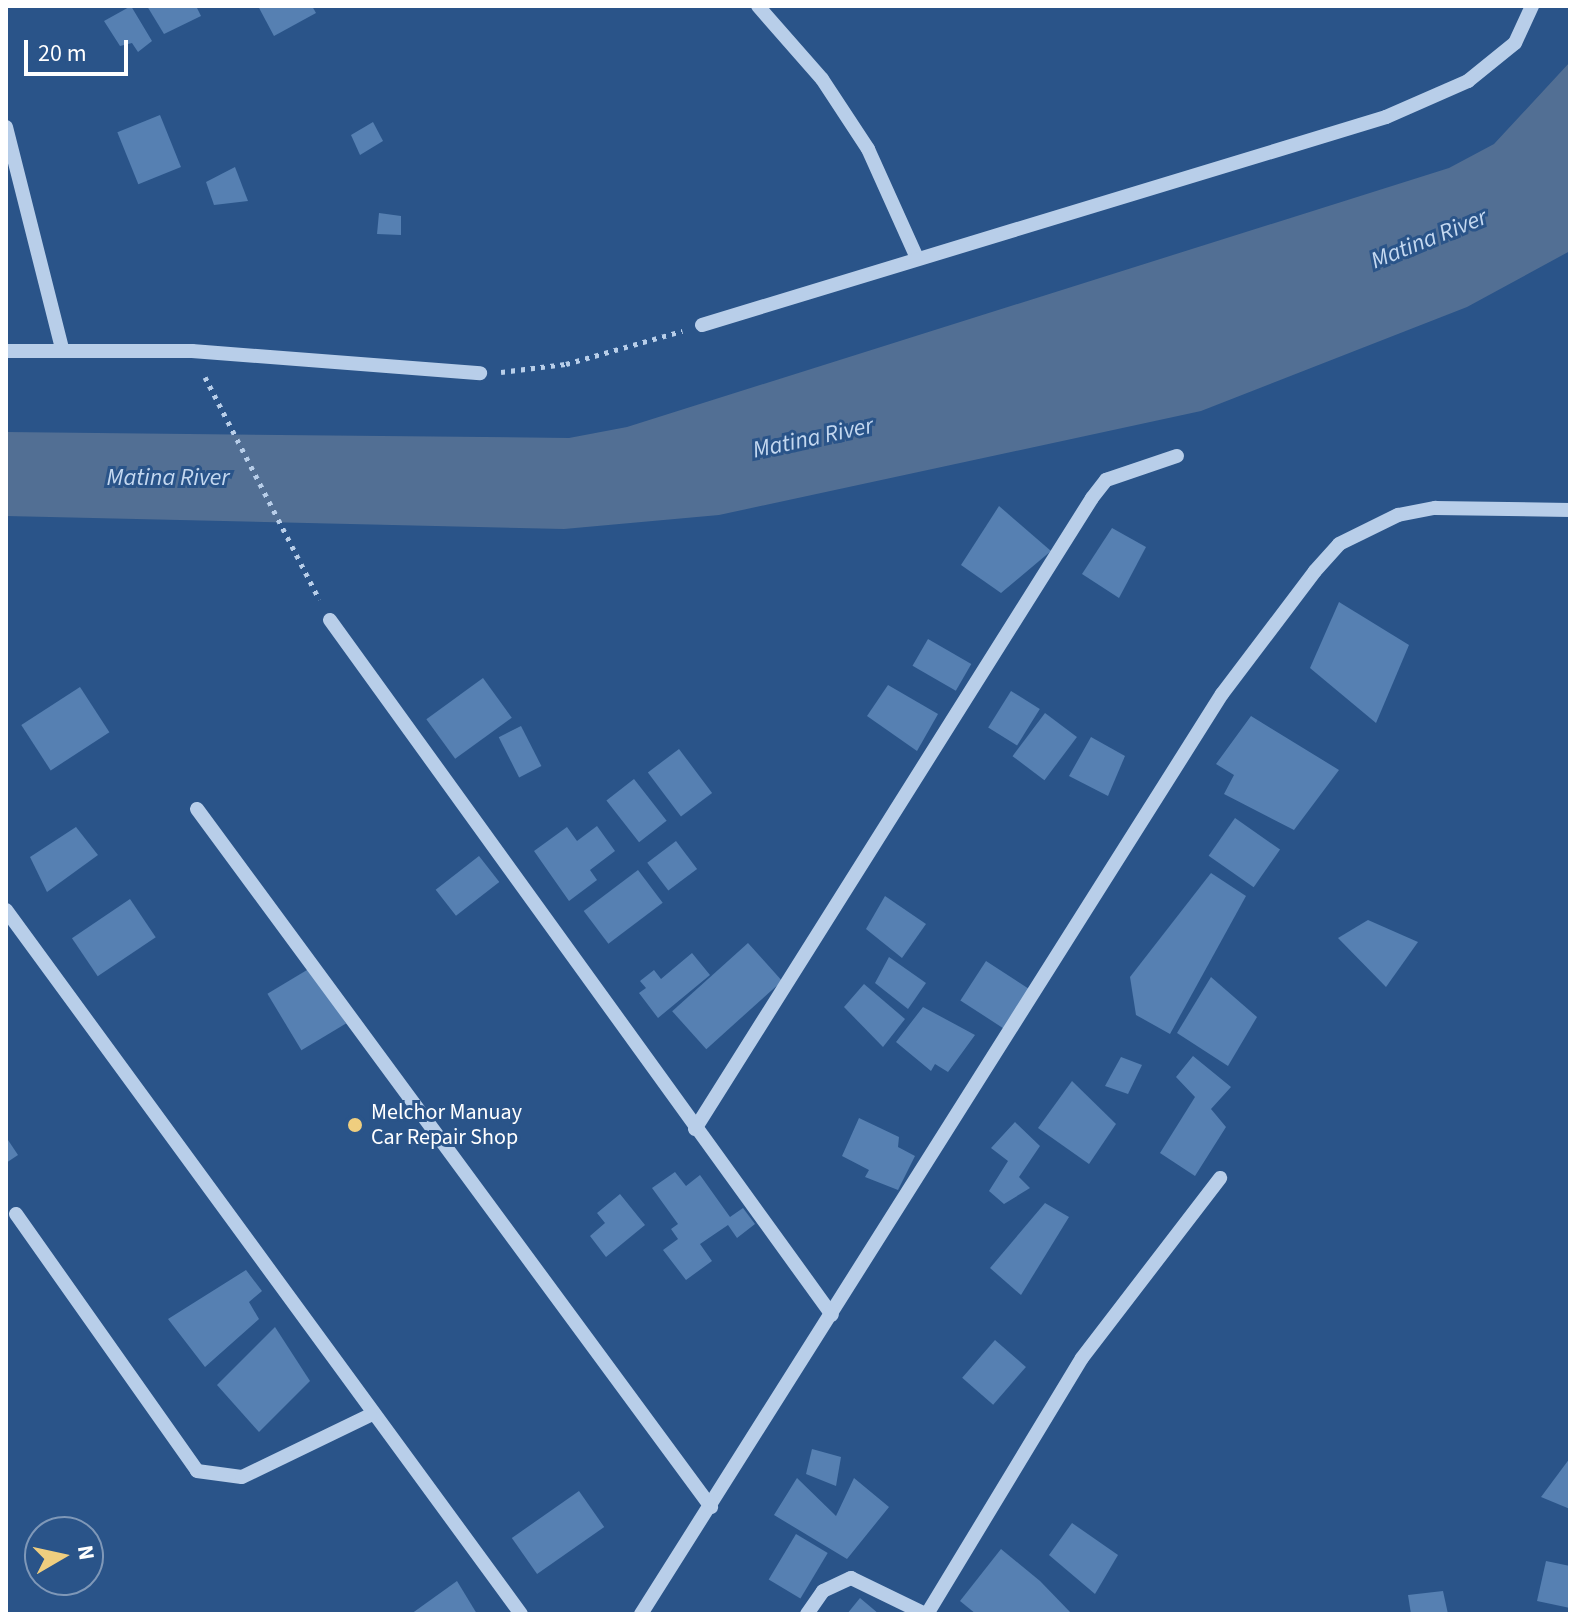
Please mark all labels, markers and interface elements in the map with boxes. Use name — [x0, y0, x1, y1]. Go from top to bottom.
scale bar — [28, 24, 132, 74]
text: 20 m — [38, 36, 87, 71]
water label: Matina River — [1367, 203, 1491, 275]
water label: Matina River — [750, 411, 876, 465]
water label: Matina River — [107, 464, 229, 492]
place label: Melchor Manuay Car Repair Shop — [371, 1099, 522, 1150]
marker: Melchor Manuay Car Repair Shop — [346, 1116, 364, 1134]
north arrow — [24, 1516, 104, 1596]
text: N — [69, 1543, 103, 1562]

